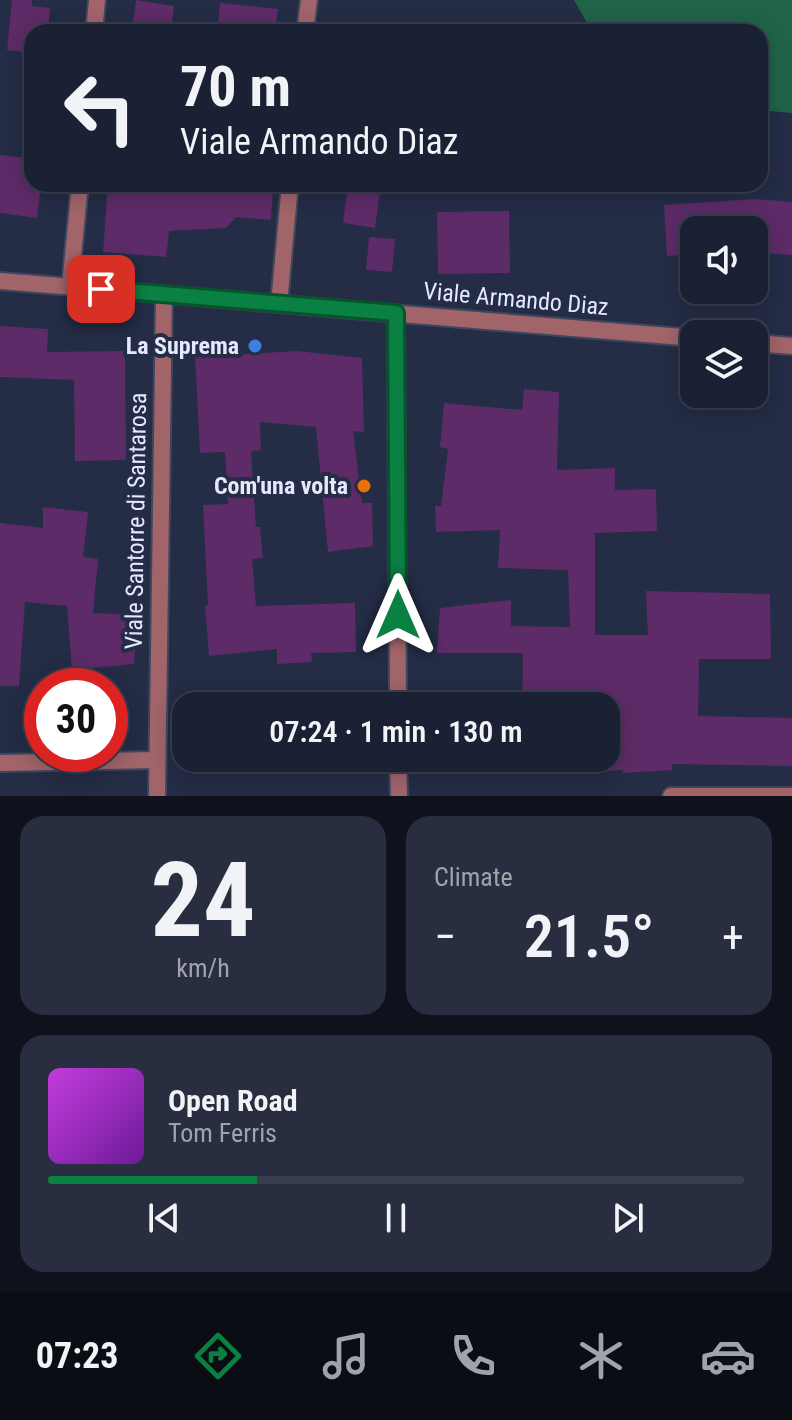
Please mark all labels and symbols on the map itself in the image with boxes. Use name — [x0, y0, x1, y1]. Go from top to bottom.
pin — [67, 255, 135, 323]
street label: Viale Armando Diaz — [422, 277, 610, 321]
place label: La Suprema — [126, 332, 239, 360]
marker: La Suprema — [246, 337, 264, 355]
street label: Viale Santorre di Santarosa — [120, 392, 152, 650]
place label: Com'una volta — [214, 472, 348, 500]
marker: Com'una volta — [355, 477, 373, 495]
position arrow — [356, 573, 440, 657]
speed limit sign: 30 — [24, 668, 128, 772]

